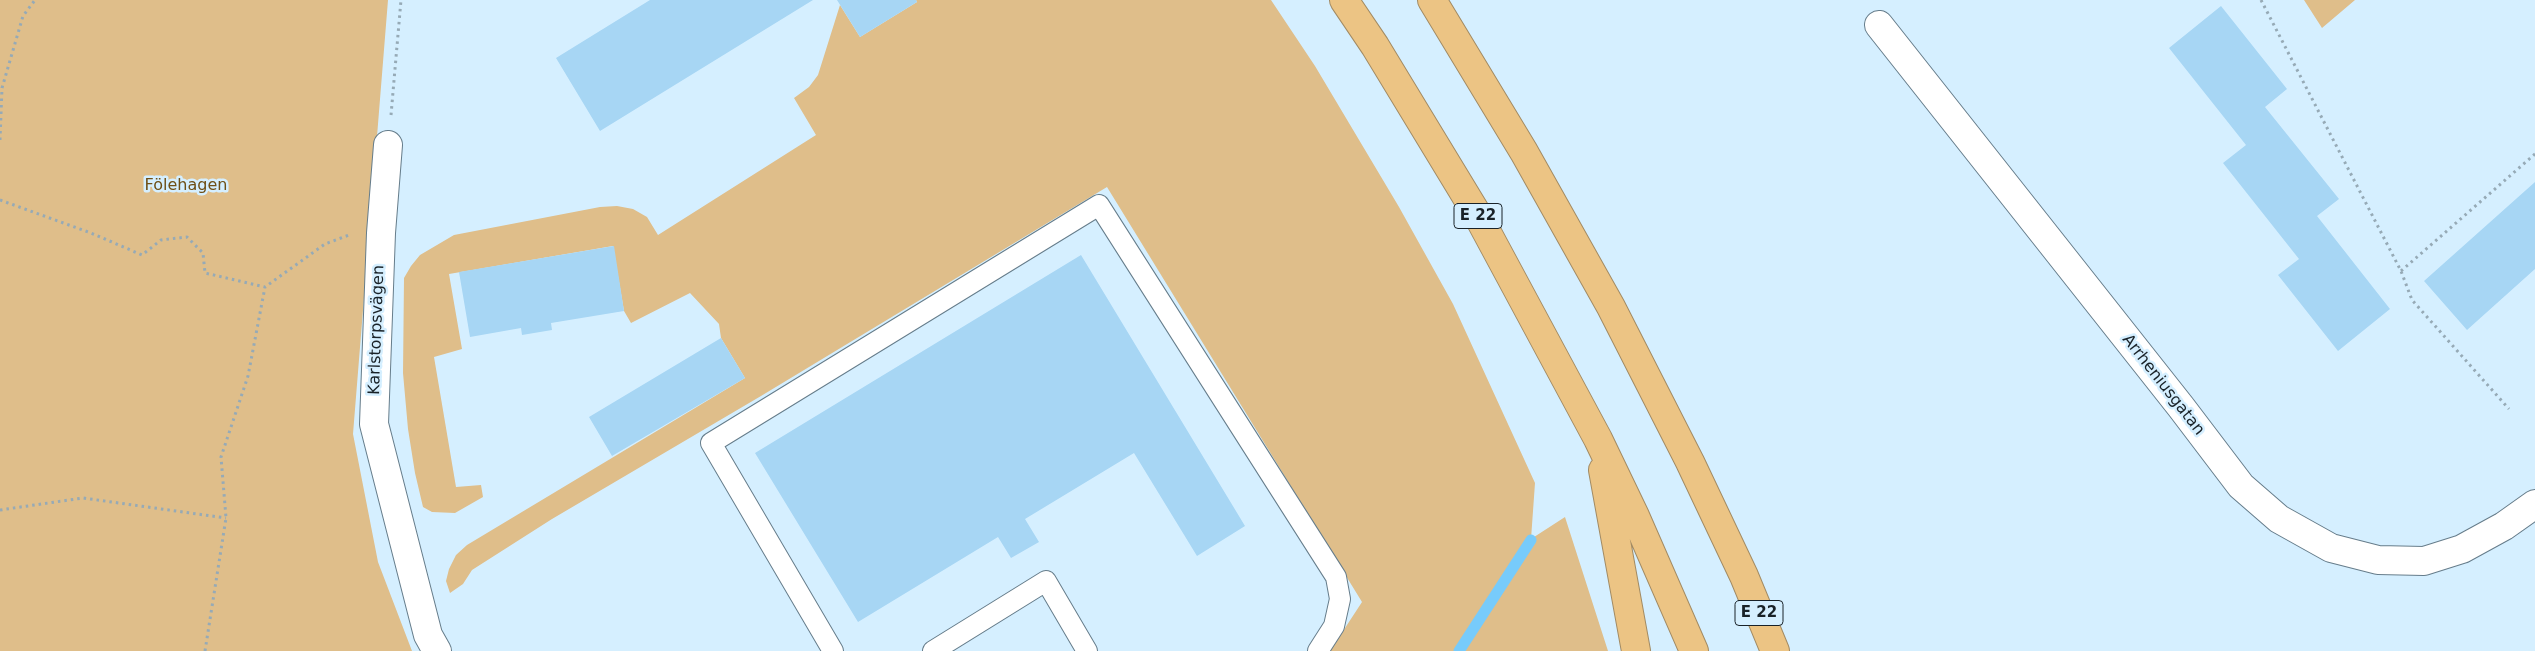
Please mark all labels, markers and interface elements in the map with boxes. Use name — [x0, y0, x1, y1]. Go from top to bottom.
park label: Fölehagen — [145, 176, 227, 196]
road number: E 22 — [1454, 204, 1502, 228]
street label: Karlstorpsvägen — [365, 265, 389, 395]
street label: Arrheniusgatan — [2118, 331, 2208, 439]
road number: E 22 — [1735, 600, 1783, 626]

